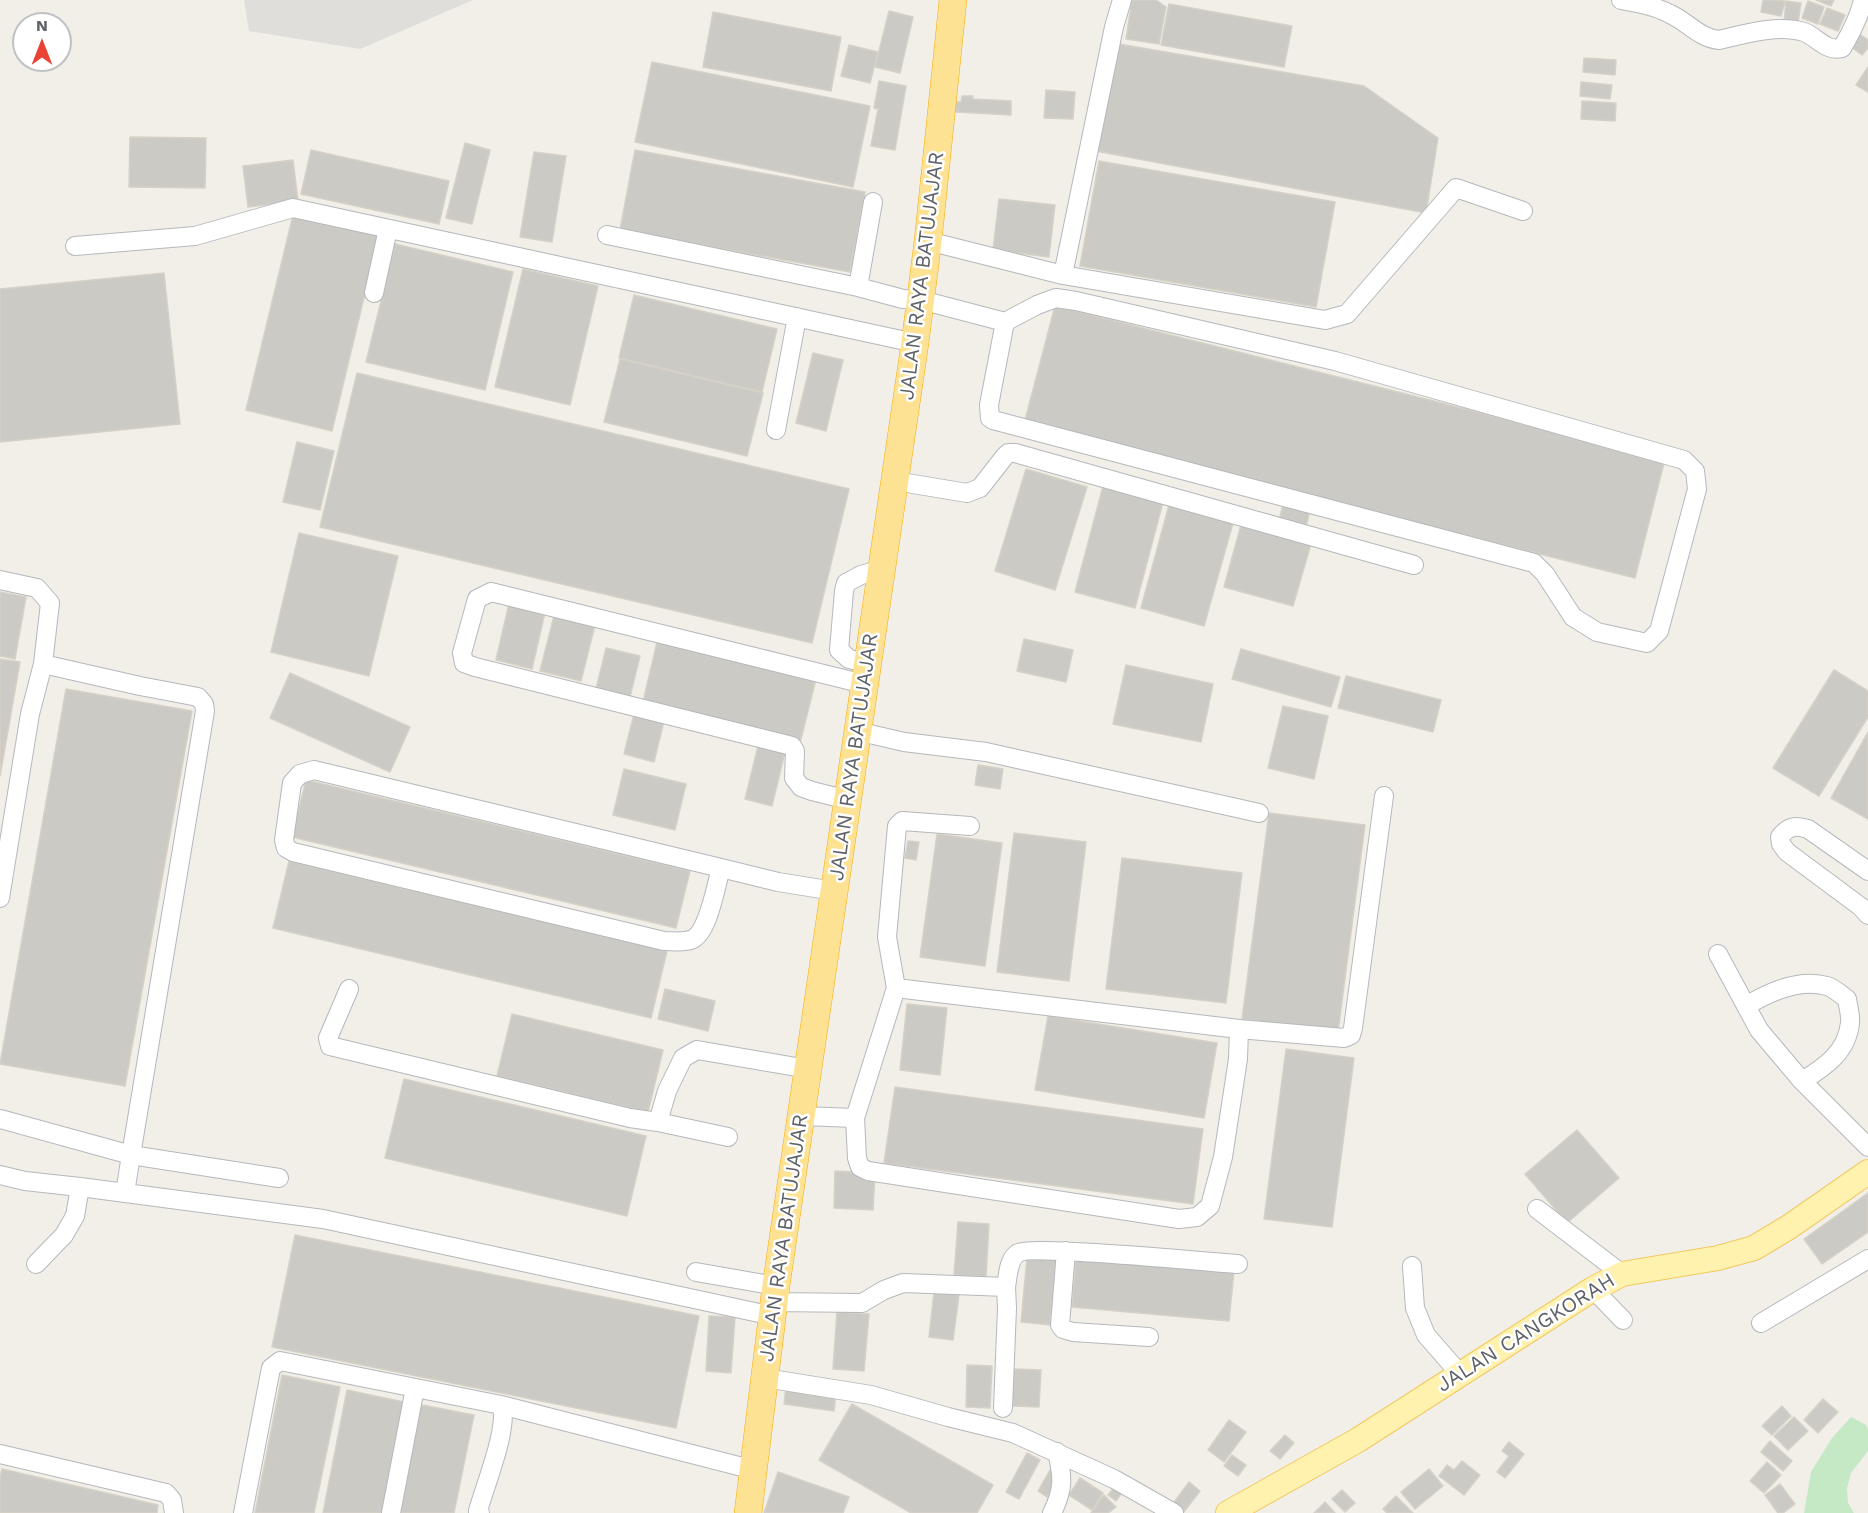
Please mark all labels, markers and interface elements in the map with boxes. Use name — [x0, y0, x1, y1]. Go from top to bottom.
north arrow — [12, 12, 72, 72]
text: N — [36, 16, 48, 35]
street label: JALAN RAYA BATUJAJAR — [894, 150, 950, 402]
street label: JALAN RAYA BATUJAJAR — [824, 632, 884, 882]
street label: JALAN RAYA BATUJAJAR — [754, 1113, 814, 1363]
street label: JALAN CANGKORAH — [1432, 1268, 1620, 1398]

